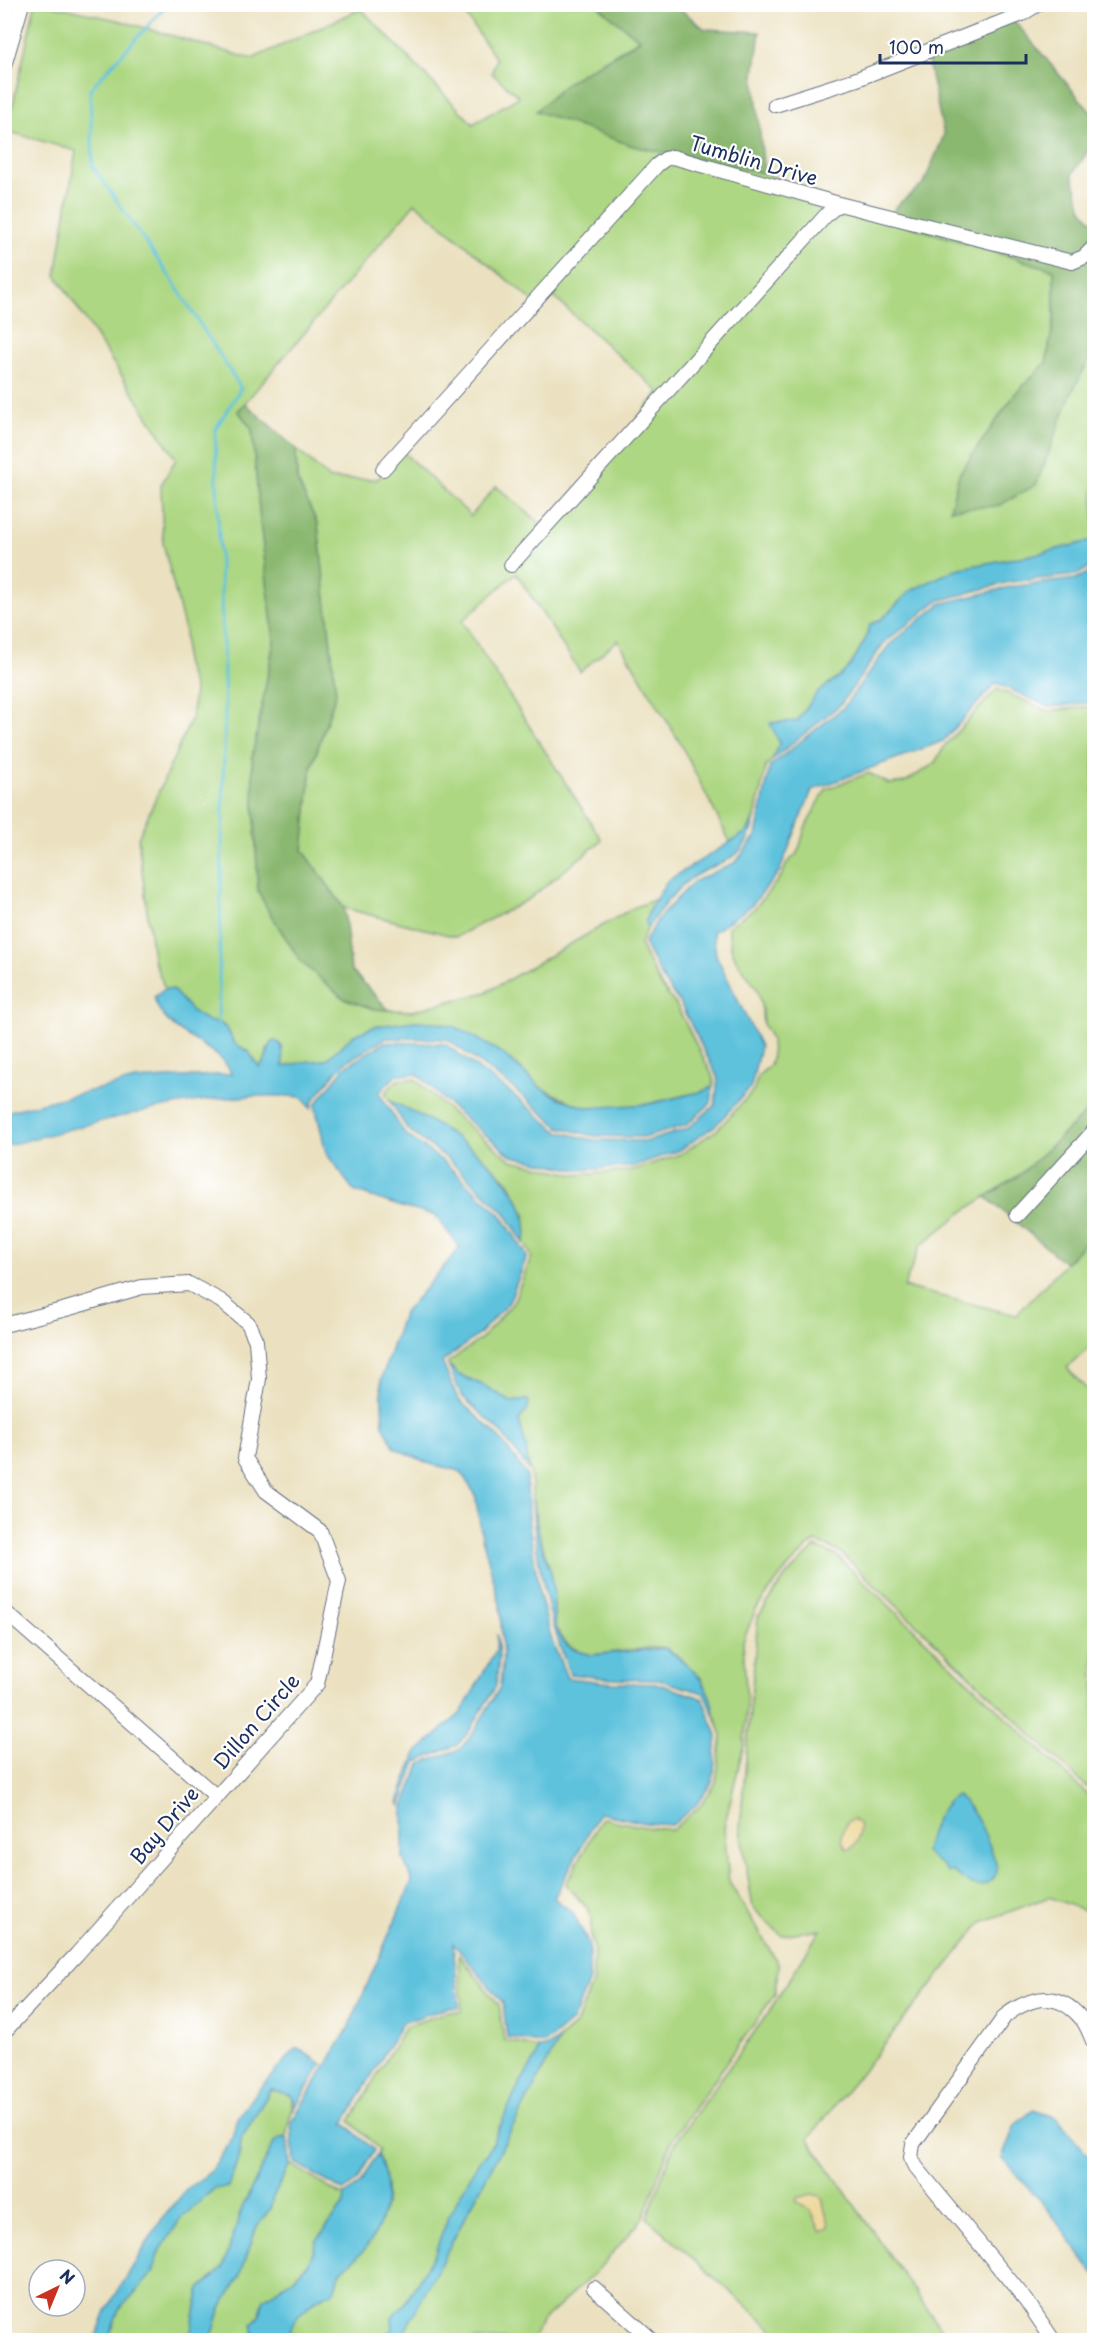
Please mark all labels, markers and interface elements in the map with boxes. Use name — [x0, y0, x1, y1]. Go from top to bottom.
scale bar — [880, 27, 1026, 65]
text: 100 m — [889, 33, 944, 60]
street label: Tumblin Drive — [686, 127, 822, 193]
street label: Dillon Circle — [206, 1666, 306, 1776]
street label: Bay Drive — [122, 1779, 206, 1871]
north arrow — [27, 2258, 87, 2318]
text: N — [55, 2263, 81, 2289]

